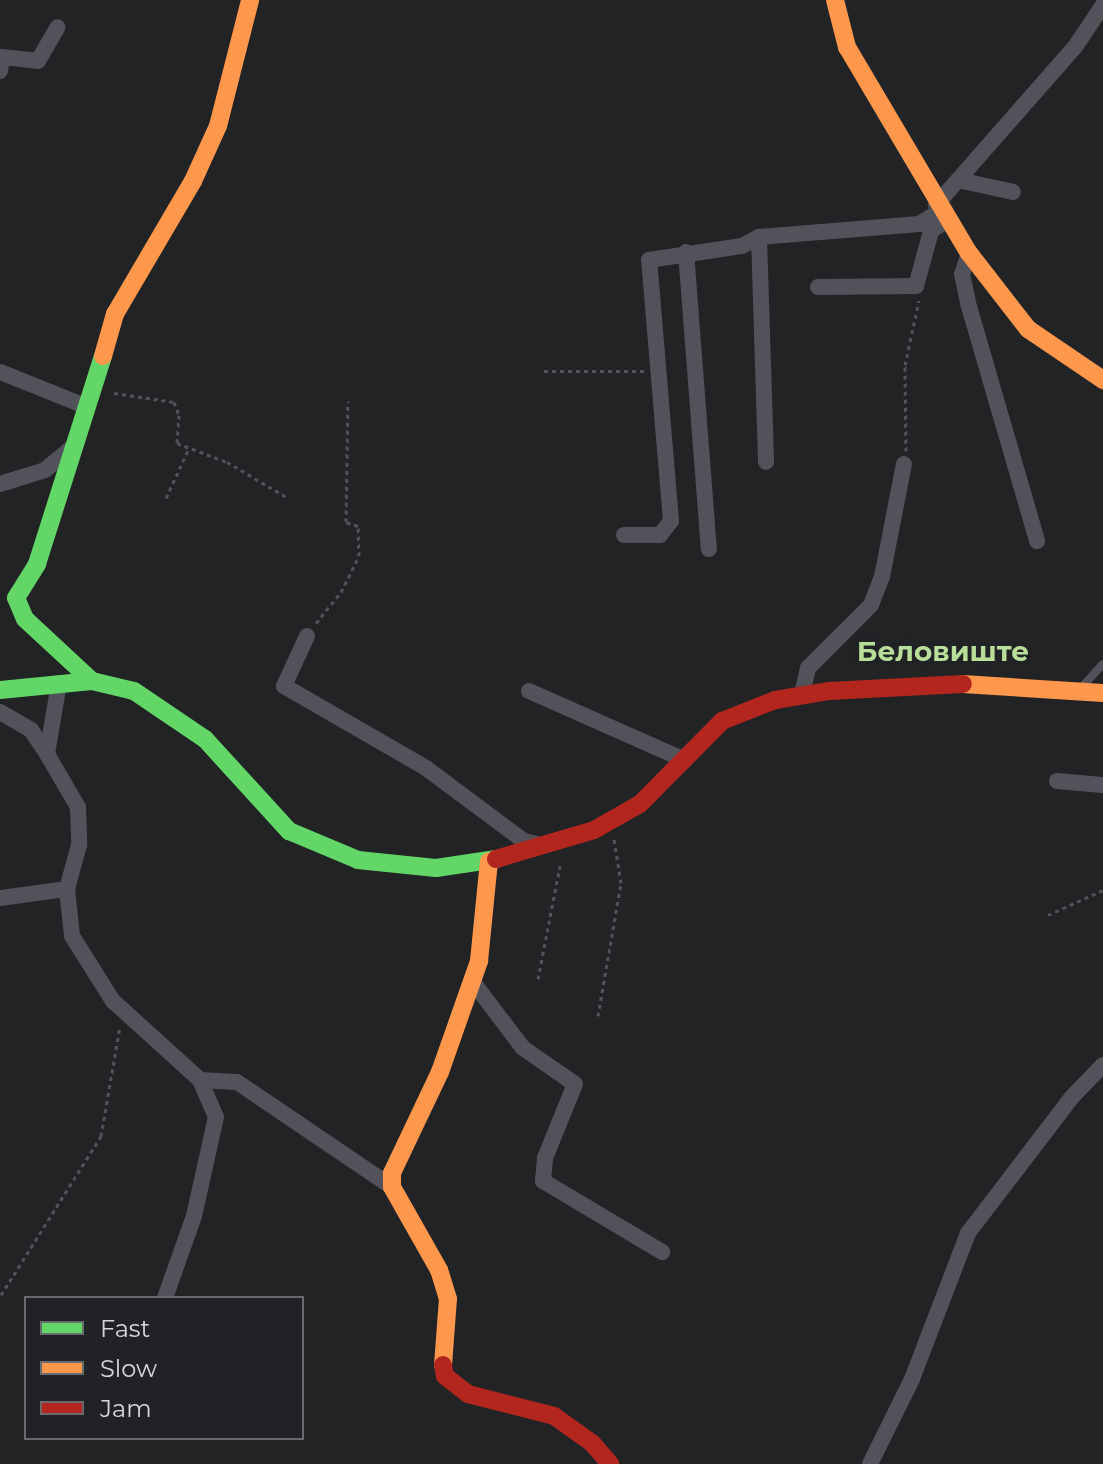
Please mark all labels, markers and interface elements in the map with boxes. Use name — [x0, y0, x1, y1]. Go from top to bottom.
district label: Беловиште — [857, 634, 1029, 668]
legend — [24, 1296, 304, 1440]
text: Fast — [100, 1314, 150, 1343]
text: Slow — [100, 1354, 157, 1383]
text: Jam — [100, 1394, 152, 1423]

